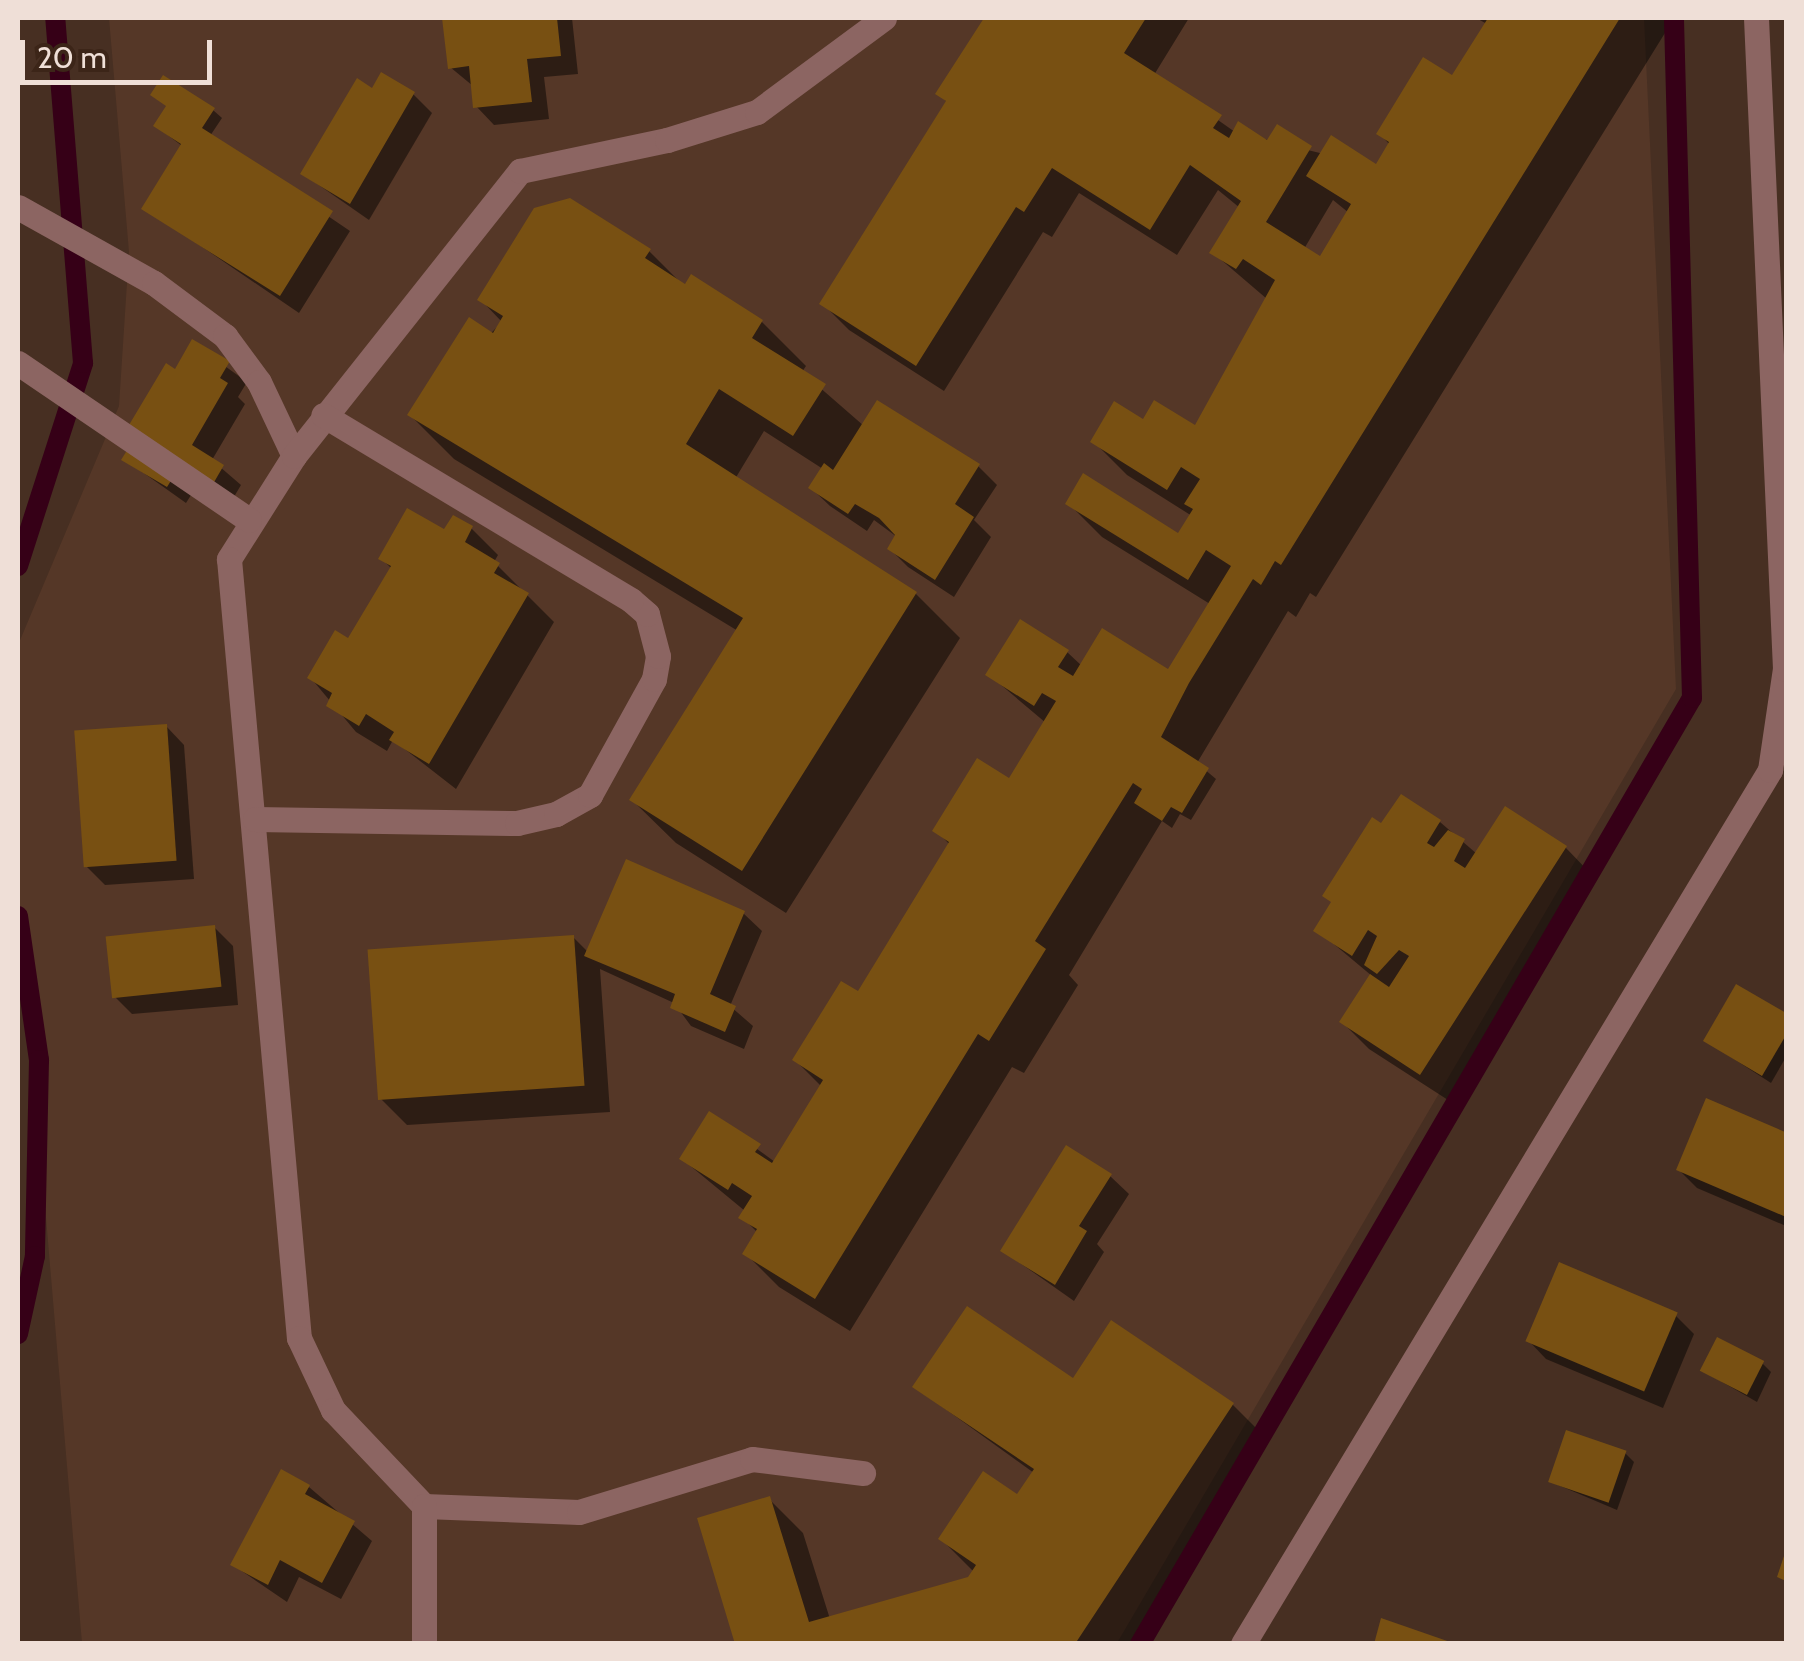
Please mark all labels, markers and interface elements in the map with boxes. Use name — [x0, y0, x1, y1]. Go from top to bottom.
scale bar — [25, 20, 218, 82]
text: 20 m — [37, 39, 107, 76]

